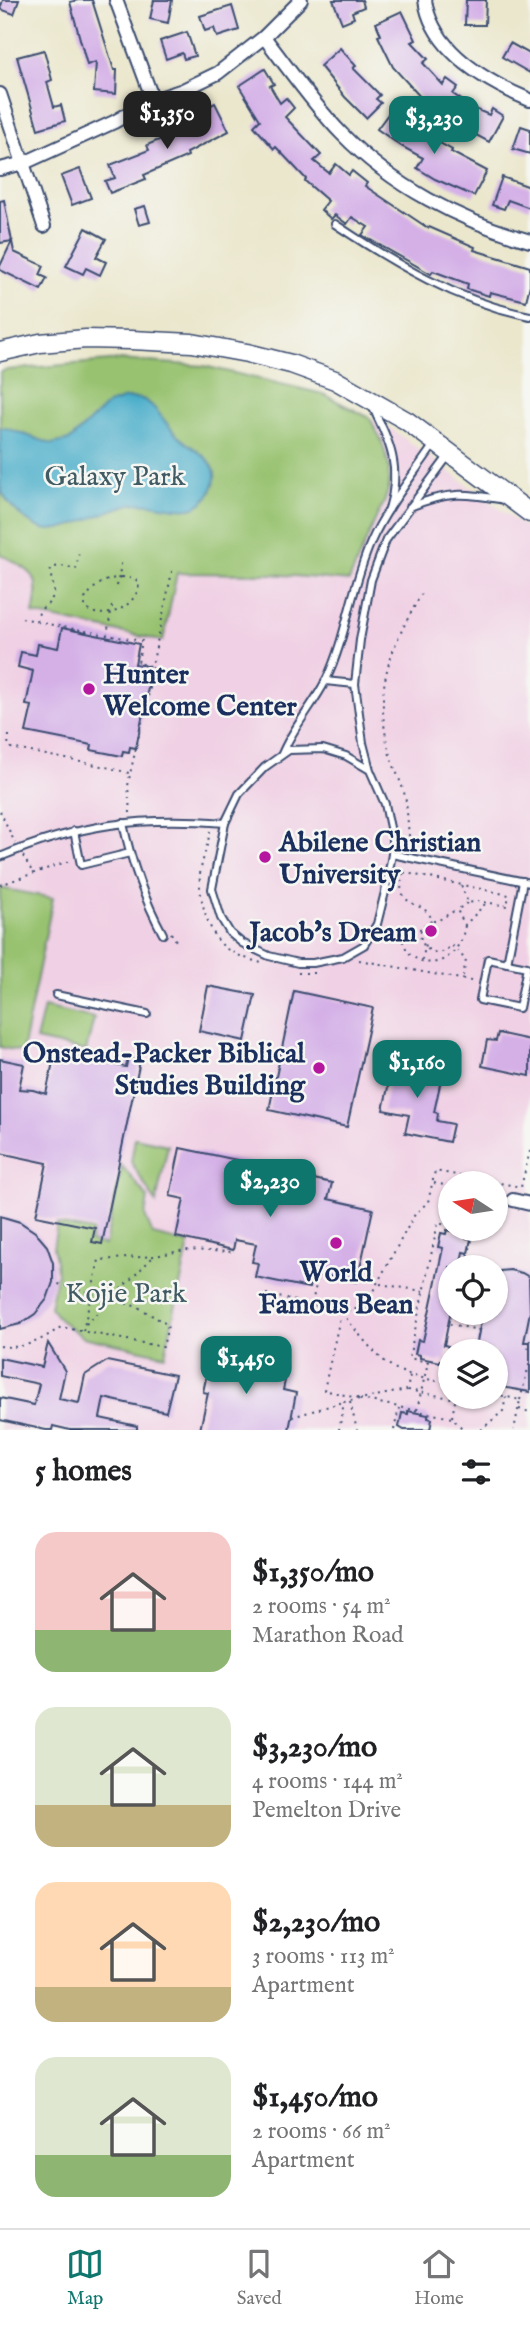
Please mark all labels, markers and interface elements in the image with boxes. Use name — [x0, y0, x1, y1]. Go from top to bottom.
pin: $1,350 — [110, 92, 224, 151]
pin: $3,230 — [377, 96, 491, 156]
text: $1,350 — [139, 99, 195, 128]
text: $3,230 — [405, 104, 463, 133]
park label: Galaxy Park — [45, 460, 186, 495]
place label: Hunter Welcome Center — [102, 658, 297, 725]
marker: Hunter Welcome Center — [81, 681, 97, 697]
place label: Abilene Christian University — [278, 826, 481, 893]
marker: Abilene Christian University — [257, 849, 273, 865]
place label: Jacob's Dream — [245, 916, 417, 951]
marker: Jacob's Dream — [423, 923, 439, 939]
place label: Onstead-Packer Biblical Studies Building — [23, 1037, 306, 1104]
pin: $1,160 — [360, 1040, 474, 1100]
text: $1,160 — [389, 1048, 446, 1077]
marker: Onstead-Packer Biblical Studies Building — [311, 1060, 327, 1076]
pin: $2,230 — [213, 1160, 327, 1219]
text: $2,230 — [240, 1167, 300, 1196]
north arrow — [438, 1171, 508, 1241]
map controls — [438, 1171, 508, 1409]
marker: World Famous Bean — [328, 1235, 344, 1251]
button: locate — [438, 1255, 508, 1325]
place label: World Famous Bean — [259, 1256, 413, 1323]
park label: Kojie Park — [65, 1277, 188, 1312]
pin: $1,450 — [189, 1336, 303, 1396]
button: layers — [438, 1339, 508, 1409]
text: $1,450 — [217, 1344, 275, 1373]
text: 5 homes — [35, 1453, 132, 1491]
icon: filters — [457, 1453, 495, 1491]
text: $1,350/mo — [252, 1554, 374, 1592]
icon: home — [91, 1560, 175, 1644]
text: 2 rooms · 54 m² — [252, 1592, 391, 1621]
text: Marathon Road — [252, 1621, 404, 1650]
text: $3,230/mo — [252, 1729, 377, 1767]
icon: home — [91, 1735, 175, 1819]
text: 4 rooms · 144 m² — [252, 1767, 403, 1796]
text: Pemelton Drive — [252, 1796, 401, 1825]
text: $2,230/mo — [252, 1904, 380, 1942]
icon: home — [91, 1910, 175, 1994]
text: 3 rooms · 113 m² — [252, 1942, 395, 1971]
text: Apartment — [252, 1971, 355, 2000]
text: $1,450/mo — [252, 2079, 378, 2117]
icon: home — [91, 2085, 175, 2169]
text: 2 rooms · 66 m² — [252, 2117, 391, 2146]
text: Apartment — [252, 2146, 355, 2175]
tab: Map — [66, 2245, 104, 2311]
tab: Saved — [237, 2245, 282, 2311]
tab: Home — [414, 2245, 464, 2311]

